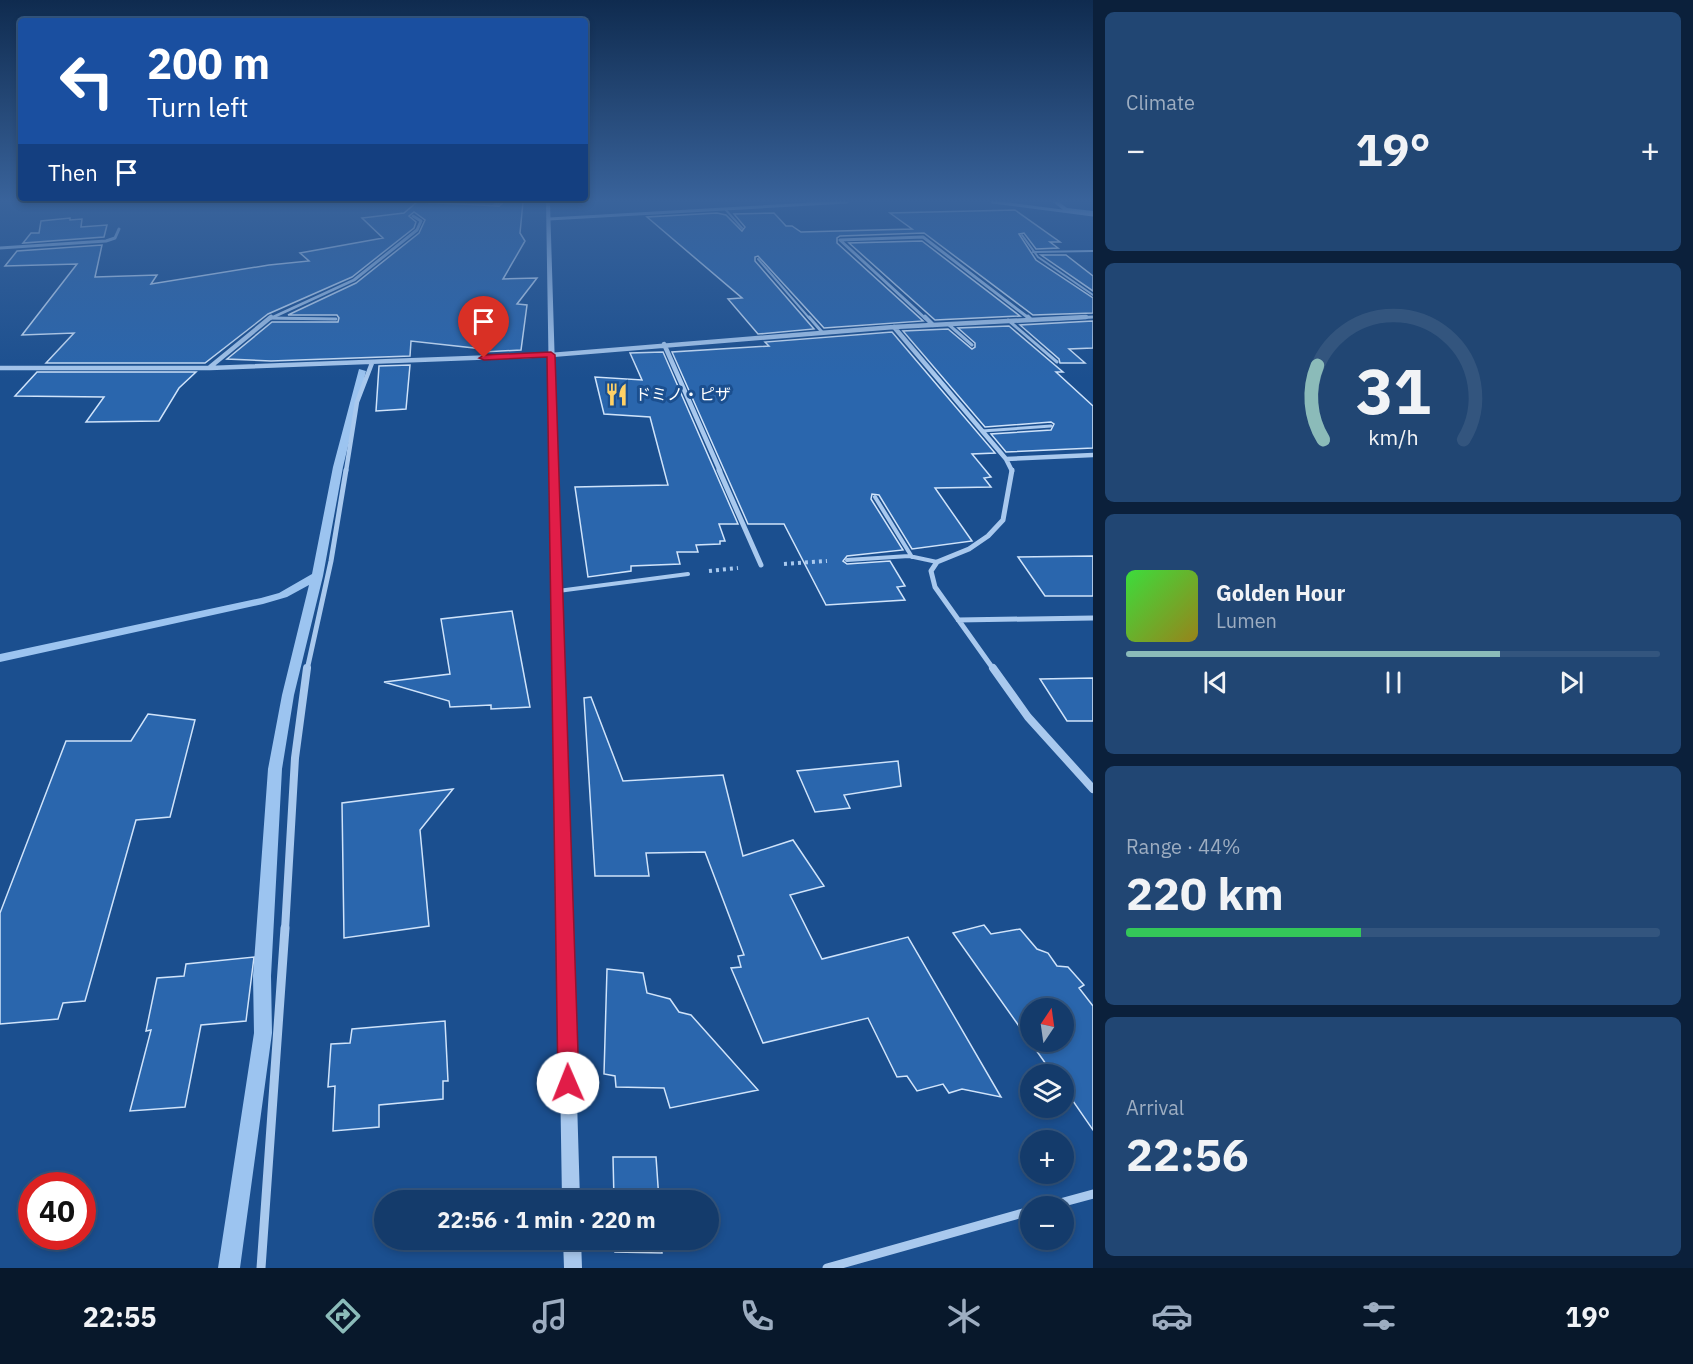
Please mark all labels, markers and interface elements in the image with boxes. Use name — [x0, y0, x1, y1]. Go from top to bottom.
text: 200 m — [147, 36, 270, 91]
icon: left — [48, 42, 126, 120]
text: Turn left — [147, 89, 248, 124]
text: Climate — [1126, 89, 1195, 116]
text: 19° — [1355, 120, 1431, 178]
text: − — [1126, 128, 1146, 171]
text: + — [1640, 128, 1660, 171]
icon: arrive — [110, 156, 143, 189]
text: Then — [48, 158, 98, 187]
pin — [458, 296, 509, 358]
icon: arrive — [467, 305, 500, 338]
text: 31 — [1356, 350, 1430, 431]
restaurant icon: ドミノ・ピザ — [604, 381, 630, 407]
place label: ドミノ・ピザ — [635, 384, 731, 404]
text: km/h — [1368, 423, 1418, 451]
text: Golden Hour — [1216, 578, 1345, 607]
text: Lumen — [1216, 607, 1277, 634]
icon: previous — [1199, 666, 1232, 699]
icon: pause — [1377, 666, 1410, 699]
icon: next — [1555, 666, 1588, 699]
text: Range · 44% — [1126, 833, 1241, 860]
text: 220 km — [1126, 864, 1284, 922]
north arrow — [1020, 998, 1074, 1052]
map controls — [1020, 998, 1074, 1250]
position arrow — [536, 1051, 600, 1115]
button: layers — [1020, 1064, 1074, 1118]
text: Arrival — [1126, 1094, 1184, 1121]
text: 22:56 — [1126, 1125, 1249, 1183]
button: + — [1020, 1130, 1074, 1184]
speed limit sign: 40 — [18, 1172, 96, 1250]
button: − — [1020, 1196, 1074, 1250]
text: 22:56 · 1 min · 220 m — [437, 1205, 656, 1234]
icon: directions — [322, 1295, 364, 1337]
icon: music — [529, 1295, 571, 1337]
icon: phone — [736, 1295, 778, 1337]
icon: climate — [943, 1295, 985, 1337]
icon: car — [1151, 1295, 1193, 1337]
icon: filters — [1358, 1295, 1400, 1337]
text: 22:55 — [83, 1299, 156, 1334]
text: 19° — [1565, 1299, 1610, 1334]

